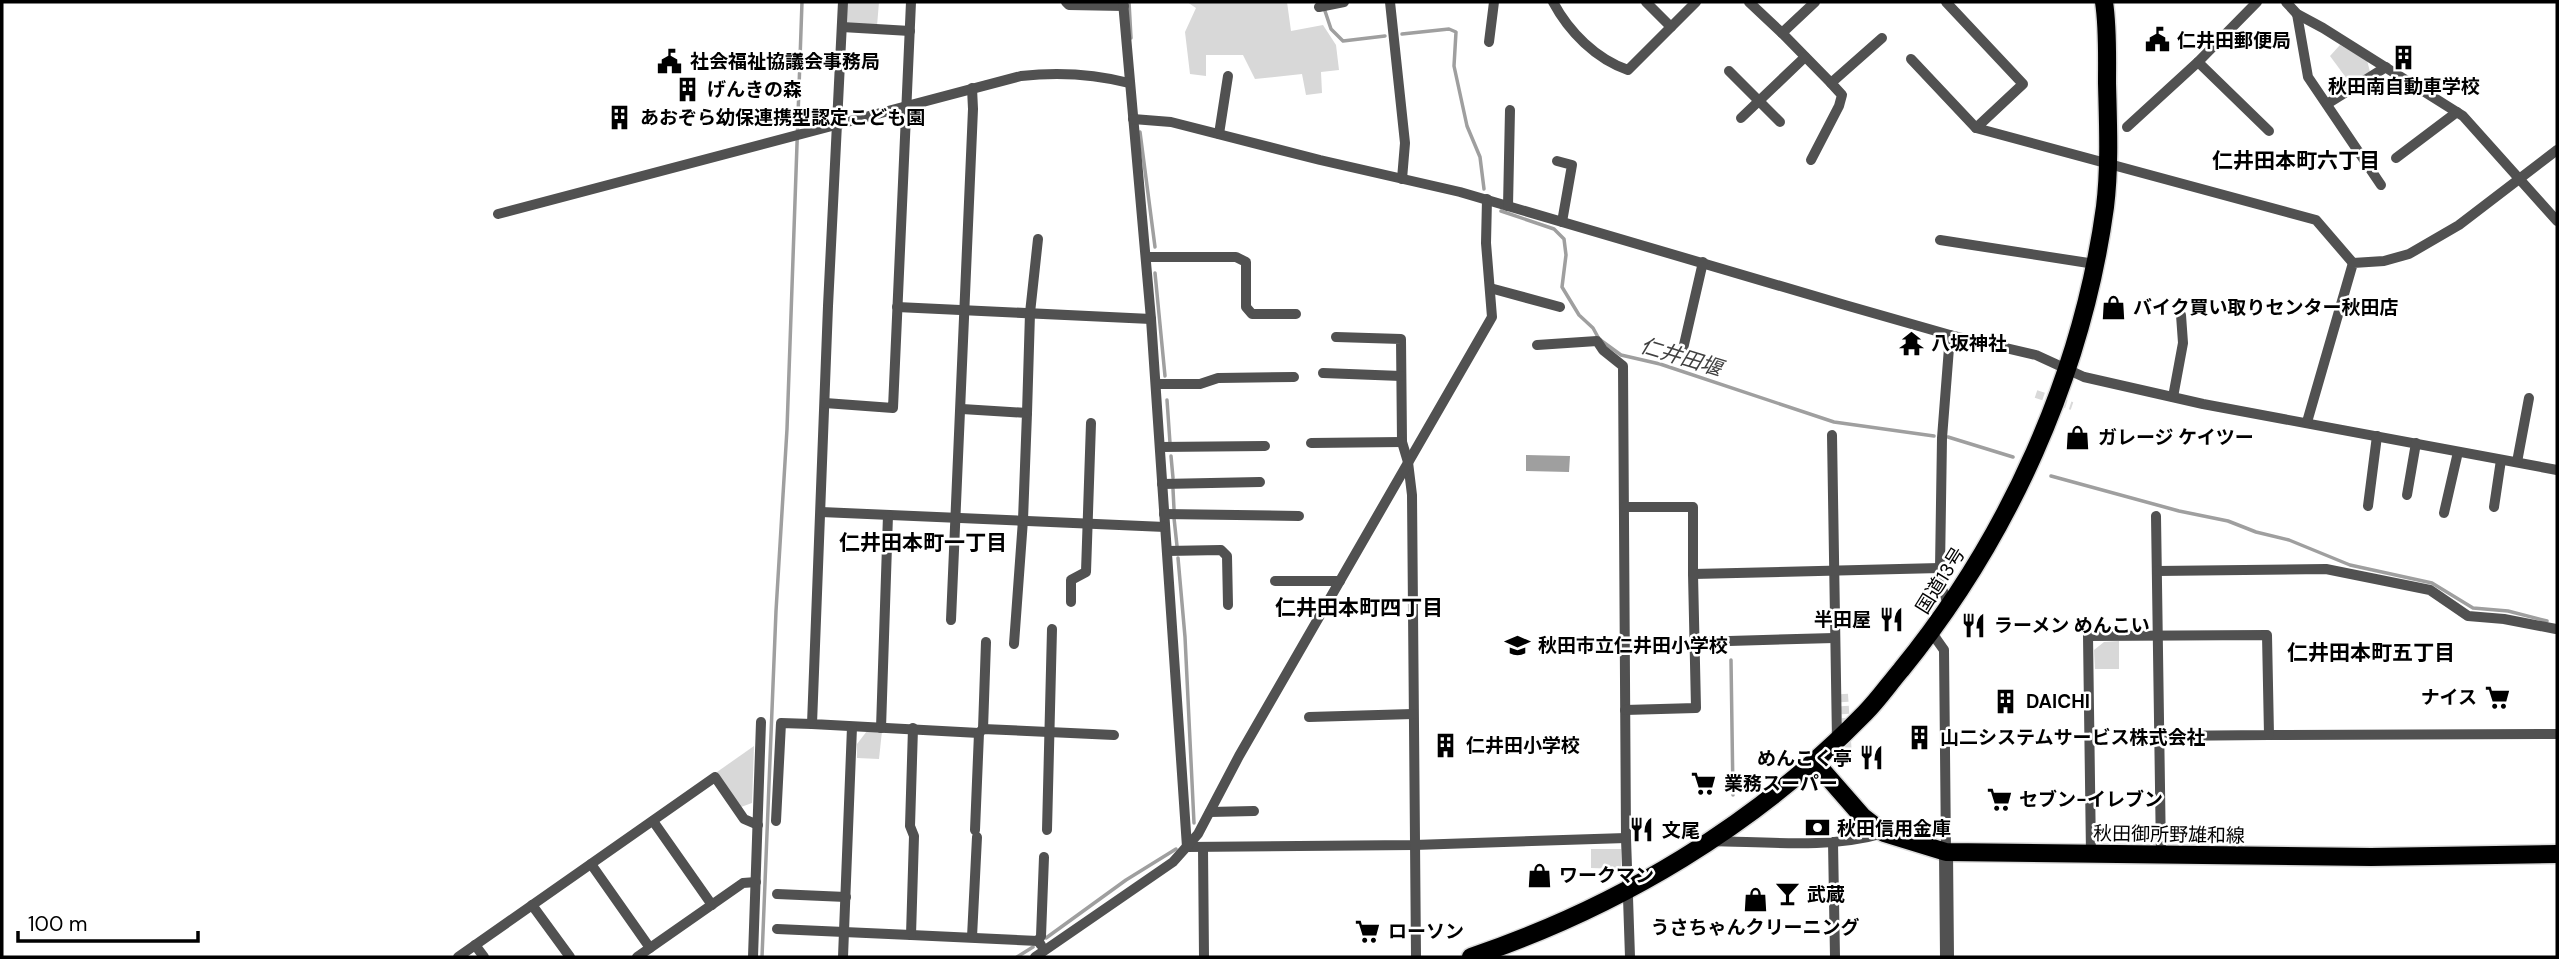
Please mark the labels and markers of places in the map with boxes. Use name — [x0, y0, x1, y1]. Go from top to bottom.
public building icon: 仁井田郵便局 — [2143, 26, 2171, 54]
place label: 仁井田郵便局 — [2177, 28, 2291, 53]
building icon: 秋田南自動車学校 — [2390, 44, 2418, 72]
public building icon: 社会福祉協議会事務局 — [656, 47, 684, 75]
place label: 社会福祉協議会事務局 — [690, 49, 880, 74]
place label: 秋田南自動車学校 — [2328, 74, 2480, 99]
building icon: げんきの森 — [673, 75, 701, 103]
place label: げんきの森 — [707, 77, 802, 102]
building icon: あおぞら幼保連携型認定こども園 — [606, 103, 634, 131]
place label: あおぞら幼保連携型認定こども園 — [640, 105, 925, 130]
shop icon: バイク買い取りセンター秋田店 — [2099, 293, 2127, 321]
place label: バイク買い取りセンター秋田店 — [2133, 295, 2399, 320]
temple icon: 八坂神社 — [1897, 329, 1925, 357]
place label: 八坂神社 — [1931, 331, 2007, 356]
shop icon: ガレージ ケイツー — [2064, 423, 2092, 451]
place label: ガレージ ケイツー — [2098, 425, 2254, 450]
restaurant icon: 半田屋 — [1877, 605, 1905, 633]
place label: 半田屋 — [1814, 607, 1871, 632]
restaurant icon: ラーメン めんこい — [1960, 611, 1988, 639]
place label: ラーメン めんこい — [1994, 613, 2150, 638]
school or university icon: 秋田市立仁井田小学校 — [1504, 631, 1532, 659]
place label: 秋田市立仁井田小学校 — [1538, 633, 1728, 658]
supermarket icon: ナイス — [2483, 683, 2511, 711]
place label: ナイス — [2421, 685, 2477, 710]
building icon: DAICHI — [1992, 687, 2020, 715]
place label: DAICHI — [2026, 689, 2090, 714]
building icon: 山二システムサービス株式会社 — [1906, 723, 1934, 751]
place label: 山二システムサービス株式会社 — [1940, 725, 2205, 750]
building icon: 仁井田小学校 — [1432, 731, 1460, 759]
place label: 仁井田小学校 — [1466, 733, 1580, 758]
restaurant icon: めんこく亭 — [1858, 744, 1886, 772]
place label: めんこく亭 — [1757, 746, 1852, 771]
supermarket icon: 業務スーパー — [1690, 769, 1718, 797]
place label: 業務スーパー — [1724, 771, 1838, 796]
supermarket icon: セブン-イレブン — [1985, 785, 2013, 813]
place label: セブン-イレブン — [2019, 787, 2163, 812]
bank icon: 秋田信用金庫 — [1803, 814, 1831, 842]
restaurant icon: 文尾 — [1628, 816, 1656, 844]
place label: 秋田信用金庫 — [1837, 816, 1951, 841]
place label: 文尾 — [1662, 818, 1700, 843]
shop icon: ワークマン — [1525, 861, 1553, 889]
place label: ワークマン — [1559, 863, 1654, 888]
bar icon: 武蔵 — [1773, 880, 1801, 908]
place label: 武蔵 — [1807, 882, 1845, 907]
shop icon: うさちゃんクリーニング — [1741, 885, 1769, 913]
place label: うさちゃんクリーニング — [1650, 915, 1860, 940]
supermarket icon: ローソン — [1354, 917, 1382, 945]
place label: ローソン — [1388, 919, 1464, 944]

